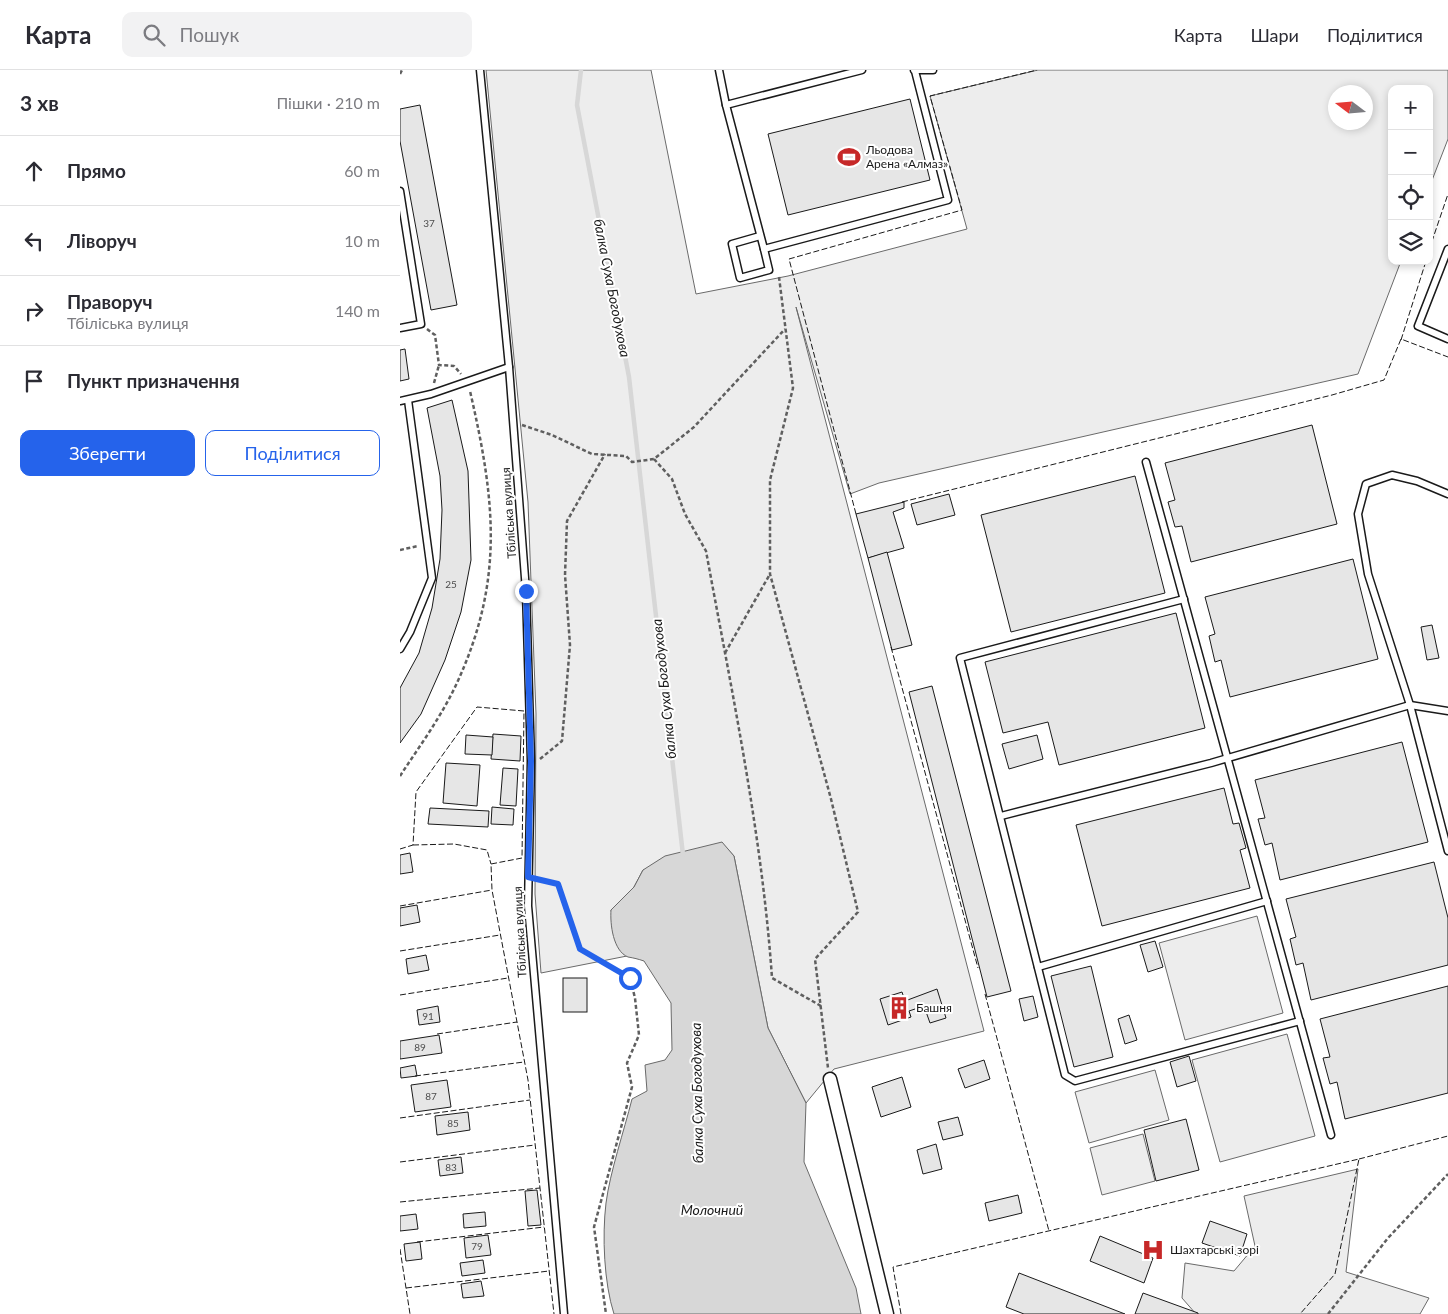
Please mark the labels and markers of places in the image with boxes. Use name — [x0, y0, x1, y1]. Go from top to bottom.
place label: Льодова Арена «Алмаз» — [865, 142, 948, 171]
sports icon: Льодова Арена «Алмаз» — [836, 144, 862, 170]
building icon: Башня — [886, 995, 912, 1021]
place label: Башня — [916, 1000, 952, 1015]
hospital icon: Шахтарські зорі — [1140, 1237, 1166, 1263]
place label: Шахтарські зорі — [1170, 1242, 1259, 1257]

